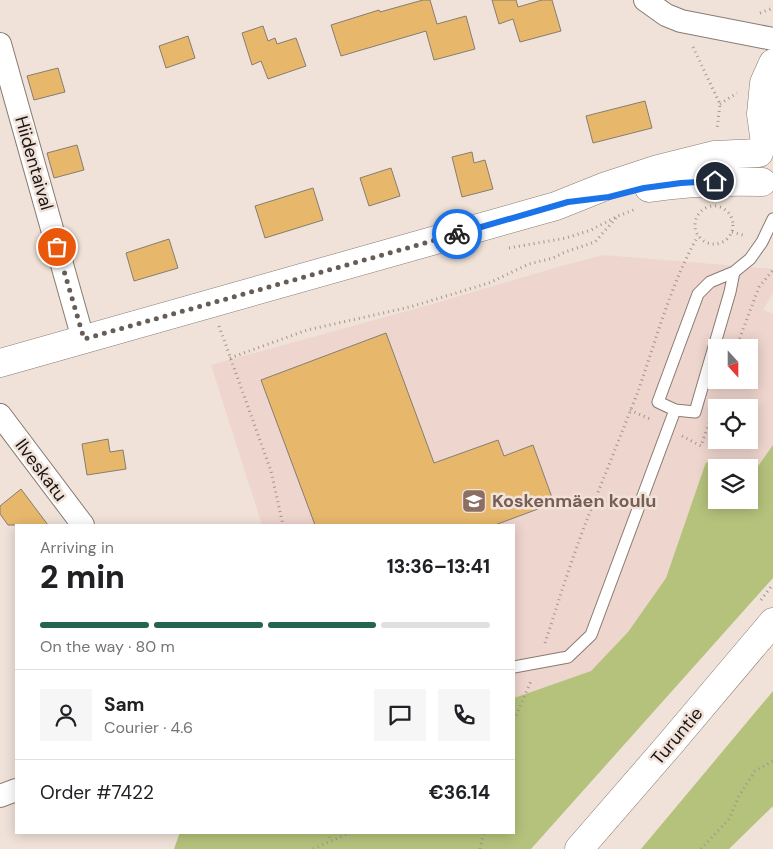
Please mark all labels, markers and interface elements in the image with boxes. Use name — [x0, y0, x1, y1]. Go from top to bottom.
street label: Hiidentaival — [9, 113, 59, 213]
pin — [694, 160, 736, 202]
icon: home — [701, 167, 729, 195]
courier — [432, 209, 482, 259]
icon: bike — [443, 220, 471, 248]
pin — [36, 226, 78, 268]
icon: bag — [43, 233, 71, 261]
north arrow — [708, 339, 758, 389]
map controls — [708, 339, 758, 509]
button: locate — [708, 399, 758, 449]
street label: Ilveskatu — [10, 434, 72, 506]
button: layers — [708, 459, 758, 509]
school or university icon: Koskenmäen koulu — [461, 488, 487, 514]
place label: Koskenmäen koulu — [492, 489, 656, 513]
text: Arriving in — [40, 537, 114, 558]
text: 13:36–13:41 — [387, 554, 490, 579]
text: 2 min — [40, 556, 125, 598]
text: On the way · 80 m — [40, 636, 175, 657]
button: person — [40, 689, 92, 741]
button: chat — [374, 689, 426, 741]
button: phone — [438, 689, 490, 741]
text: Sam — [104, 692, 145, 717]
street label: Turuntie — [646, 702, 708, 770]
text: Courier · 4.6 — [104, 717, 193, 738]
text: Order #7422 — [40, 780, 154, 805]
text: €36.14 — [429, 780, 490, 805]

